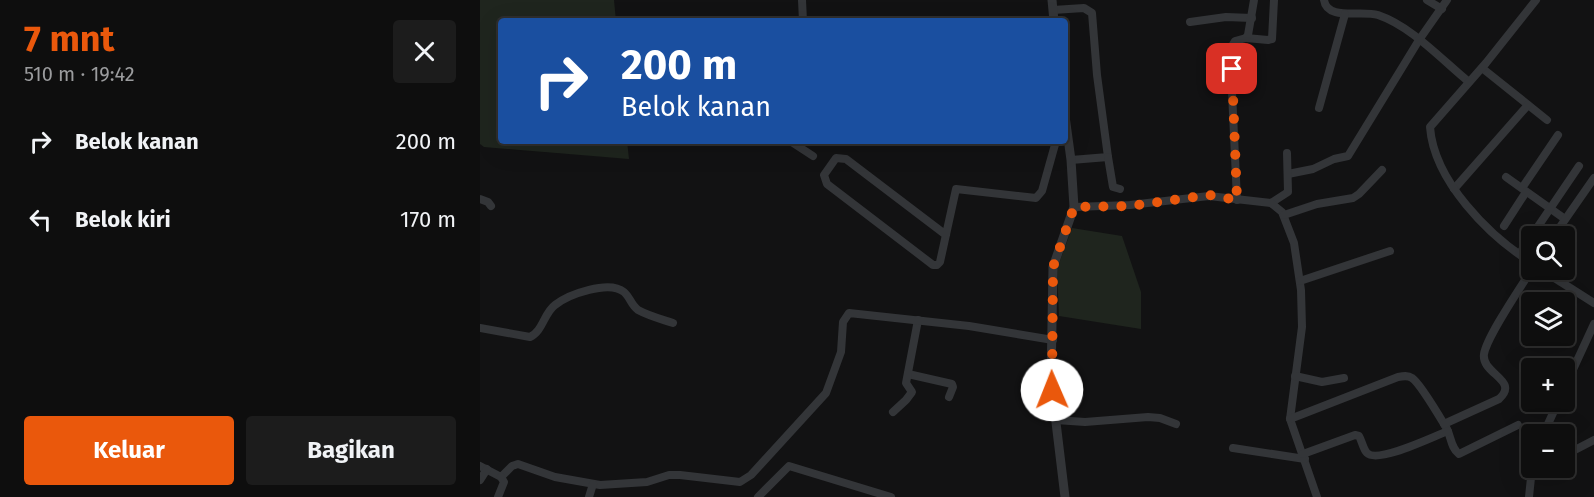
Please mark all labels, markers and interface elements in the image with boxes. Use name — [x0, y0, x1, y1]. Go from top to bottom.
text: 7 mnt — [24, 17, 114, 61]
button: close — [393, 20, 456, 83]
text: 200 m — [621, 40, 737, 90]
icon: right — [522, 42, 600, 120]
pin — [1206, 43, 1257, 94]
icon: arrive — [1215, 52, 1248, 85]
text: 510 m · 19:42 — [24, 62, 135, 86]
text: Belok kanan — [621, 91, 771, 123]
icon: right — [24, 125, 57, 158]
text: Belok kanan — [75, 128, 199, 155]
text: 200 m — [396, 128, 456, 155]
icon: left — [24, 203, 57, 236]
text: Belok kiri — [75, 206, 171, 233]
text: 170 m — [400, 206, 456, 233]
map controls — [1521, 226, 1575, 478]
button: search — [1521, 226, 1575, 280]
button: layers — [1521, 292, 1575, 346]
position arrow — [1020, 358, 1084, 422]
button: + — [1521, 358, 1575, 412]
button: Keluar — [24, 416, 234, 485]
button: Bagikan — [246, 416, 456, 485]
button: − — [1521, 424, 1575, 478]

